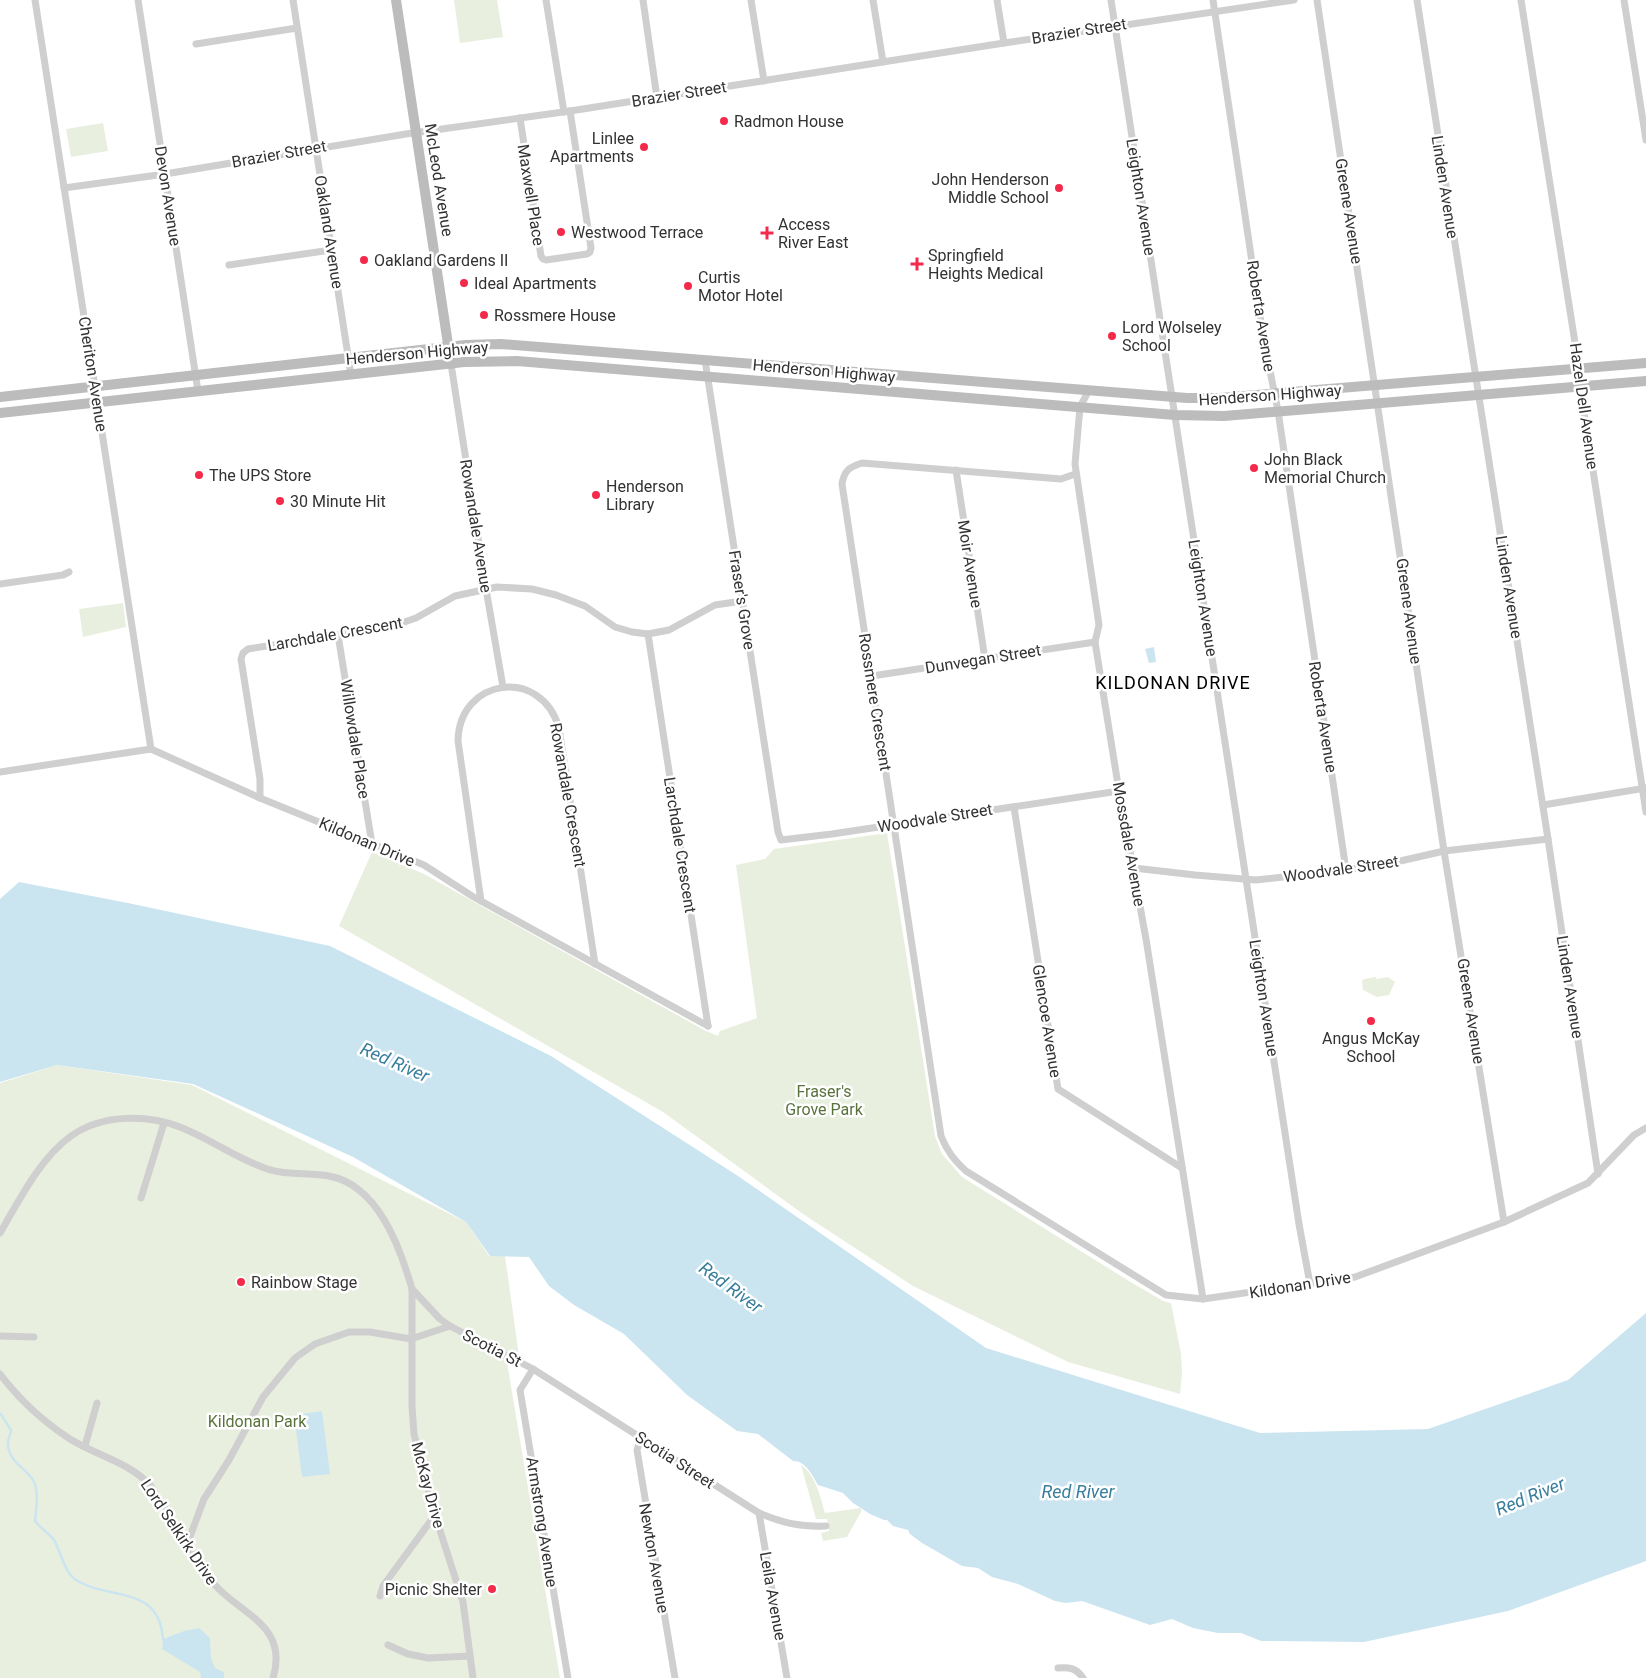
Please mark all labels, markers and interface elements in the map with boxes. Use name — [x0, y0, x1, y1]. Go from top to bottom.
street label: Brazier Street — [1030, 14, 1128, 48]
street label: Brazier Street — [630, 77, 728, 111]
place label: Radmon House — [734, 112, 844, 131]
marker: Radmon House — [718, 115, 730, 127]
street label: McLeod Avenue — [421, 122, 457, 238]
place label: Linlee Apartments — [550, 129, 634, 166]
street label: Linden Avenue — [1427, 134, 1463, 240]
street label: Brazier Street — [230, 136, 328, 172]
street label: Leighton Avenue — [1122, 137, 1160, 257]
marker: Linlee Apartments — [638, 141, 650, 153]
street label: Maxwell Place — [514, 143, 548, 247]
street label: Devon Avenue — [151, 145, 185, 247]
street label: Greene Avenue — [1331, 157, 1367, 265]
place label: John Henderson Middle School — [932, 170, 1049, 207]
street label: Oakland Avenue — [311, 174, 347, 290]
marker: John Henderson Middle School — [1053, 182, 1065, 194]
place label: Access River East — [778, 215, 849, 252]
place label: Westwood Terrace — [571, 223, 703, 242]
marker: Westwood Terrace — [555, 226, 567, 238]
marker: Access River East — [760, 226, 774, 240]
place label: Springfield Heights Medical — [928, 246, 1043, 283]
place label: Oakland Gardens II — [374, 251, 508, 270]
marker: Oakland Gardens II — [358, 254, 370, 266]
marker: Springfield Heights Medical — [910, 257, 924, 271]
street label: Roberta Avenue — [1243, 259, 1279, 373]
place label: Curtis Motor Hotel — [698, 268, 783, 305]
place label: Ideal Apartments — [474, 274, 596, 293]
marker: Ideal Apartments — [458, 277, 470, 289]
marker: Curtis Motor Hotel — [682, 280, 694, 292]
place label: Rossmere House — [494, 306, 616, 325]
marker: Rossmere House — [478, 309, 490, 321]
street label: Cheriton Avenue — [75, 315, 111, 433]
place label: Lord Wolseley School — [1122, 318, 1222, 355]
marker: Lord Wolseley School — [1106, 330, 1118, 342]
street label: Henderson Highway — [345, 337, 490, 369]
street label: Hazel Dell Avenue — [1566, 342, 1602, 470]
street label: Henderson Highway — [752, 355, 897, 387]
street label: Henderson Highway — [1198, 381, 1342, 409]
place label: John Black Memorial Church — [1264, 450, 1386, 487]
street label: Rowandale Avenue — [456, 458, 496, 594]
marker: John Black Memorial Church — [1248, 462, 1260, 474]
place label: The UPS Store — [209, 466, 311, 485]
marker: The UPS Store — [193, 469, 205, 481]
place label: Henderson Library — [606, 477, 684, 514]
marker: Henderson Library — [590, 489, 602, 501]
place label: 30 Minute Hit — [290, 492, 386, 511]
marker: 30 Minute Hit — [274, 495, 286, 507]
street label: Moir Avenue — [954, 519, 986, 609]
street label: Linden Avenue — [1491, 534, 1527, 640]
street label: Leighton Avenue — [1184, 538, 1222, 658]
street label: Fraser's Grove — [725, 549, 759, 651]
street label: Greene Avenue — [1392, 557, 1426, 665]
street label: Larchdale Crescent — [266, 613, 404, 655]
street label: Rossmere Crescent — [855, 632, 895, 772]
street label: Dunvegan Street — [924, 640, 1042, 678]
street label: Roberta Avenue — [1305, 660, 1341, 774]
district label: KILDONAN DRIVE — [1095, 672, 1251, 693]
street label: Willowdale Place — [336, 678, 374, 800]
street label: Rowandale Crescent — [546, 721, 590, 869]
street label: Larchdale Crescent — [660, 776, 700, 914]
street label: Mossdale Avenue — [1109, 780, 1149, 908]
street label: Woodvale Street — [876, 800, 994, 836]
street label: Kildonan Drive — [316, 813, 418, 871]
street label: Woodvale Street — [1282, 852, 1400, 886]
street label: Linden Avenue — [1552, 934, 1588, 1040]
street label: Leighton Avenue — [1245, 938, 1283, 1058]
street label: Greene Avenue — [1453, 957, 1489, 1065]
street label: Glencoe Avenue — [1029, 963, 1065, 1079]
marker: Angus McKay School — [1365, 1015, 1377, 1027]
place label: Angus McKay School — [1322, 1029, 1420, 1066]
water label: Red River — [357, 1038, 434, 1087]
park label: Fraser's Grove Park — [785, 1082, 864, 1119]
water label: Red River — [695, 1257, 767, 1318]
street label: Kildonan Drive — [1248, 1268, 1352, 1302]
place label: Rainbow Stage — [251, 1273, 357, 1292]
marker: Rainbow Stage — [235, 1276, 247, 1288]
street label: Scotia St — [459, 1325, 525, 1371]
park label: Kildonan Park — [208, 1412, 307, 1431]
street label: Scotia Street — [632, 1427, 718, 1493]
street label: McKay Drive — [407, 1440, 449, 1530]
street label: Armstrong Avenue — [522, 1455, 562, 1589]
water label: Red River — [1492, 1472, 1569, 1519]
street label: Lord Selkirk Drive — [137, 1476, 221, 1588]
water label: Red River — [1042, 1481, 1115, 1502]
street label: Newton Avenue — [635, 1502, 673, 1614]
street label: Leila Avenue — [756, 1550, 790, 1642]
place label: Picnic Shelter — [385, 1580, 483, 1599]
marker: Picnic Shelter — [486, 1583, 498, 1595]

